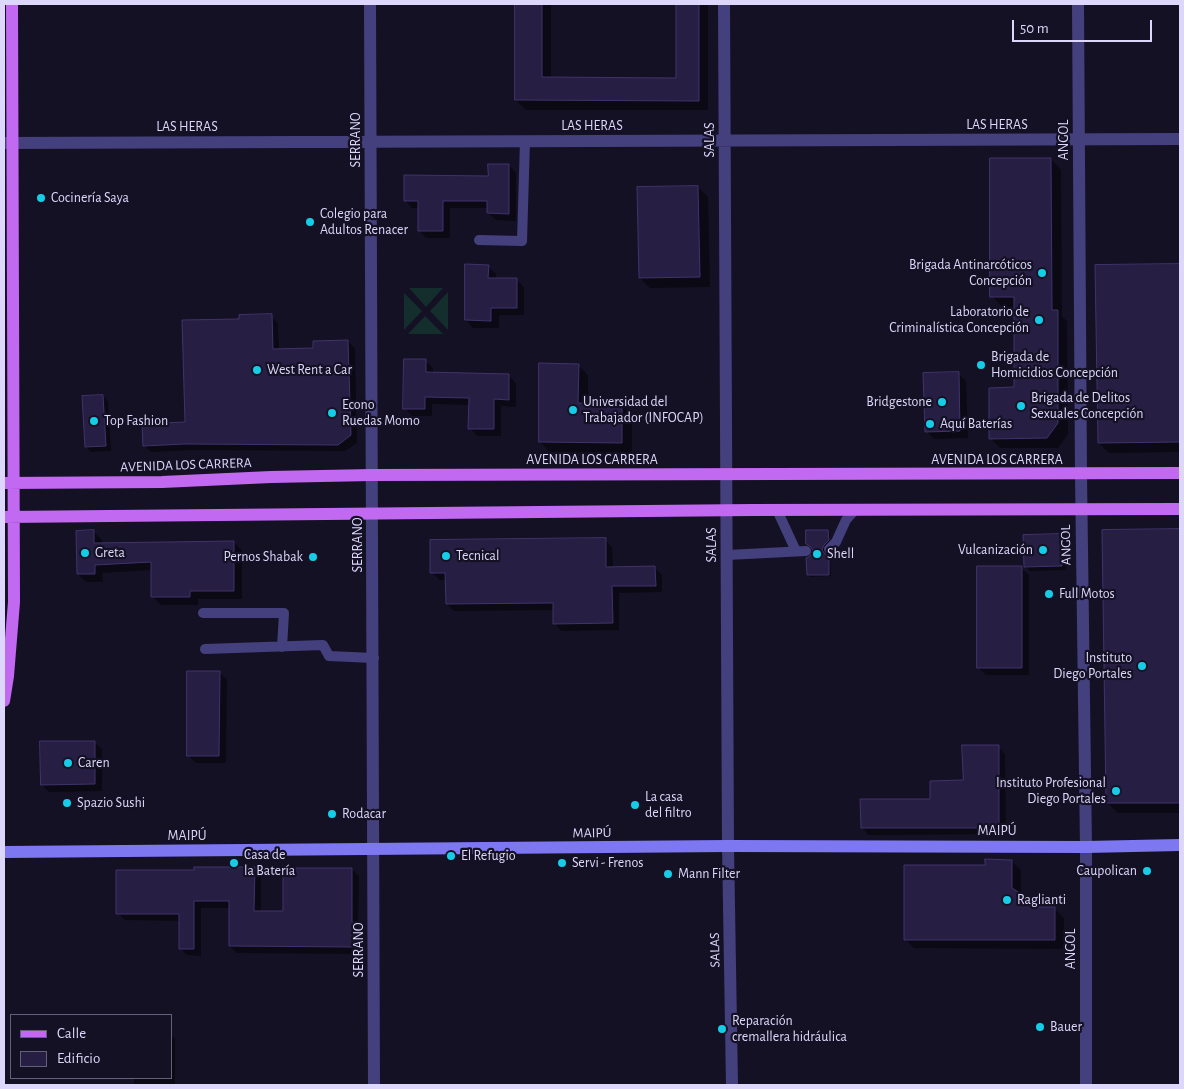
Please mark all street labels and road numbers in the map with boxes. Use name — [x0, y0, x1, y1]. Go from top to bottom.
street label: SERRANO — [348, 112, 364, 168]
street label: LAS HERAS — [966, 117, 1028, 133]
street label: LAS HERAS — [561, 118, 623, 134]
street label: LAS HERAS — [156, 119, 218, 135]
street label: ANGOL — [1056, 120, 1072, 160]
street label: SALAS — [702, 122, 718, 158]
street label: AVENIDA LOS CARRERA — [526, 452, 658, 468]
street label: AVENIDA LOS CARRERA — [931, 452, 1063, 468]
street label: AVENIDA LOS CARRERA — [120, 454, 252, 476]
street label: SERRANO — [350, 517, 366, 573]
street label: ANGOL — [1057, 525, 1075, 565]
street label: SALAS — [704, 527, 720, 563]
street label: MAIPÚ — [978, 823, 1016, 839]
street label: MAIPÚ — [572, 824, 612, 842]
street label: MAIPÚ — [168, 828, 206, 844]
street label: SERRANO — [351, 922, 367, 978]
street label: ANGOL — [1063, 929, 1079, 969]
street label: SALAS — [706, 932, 724, 968]

